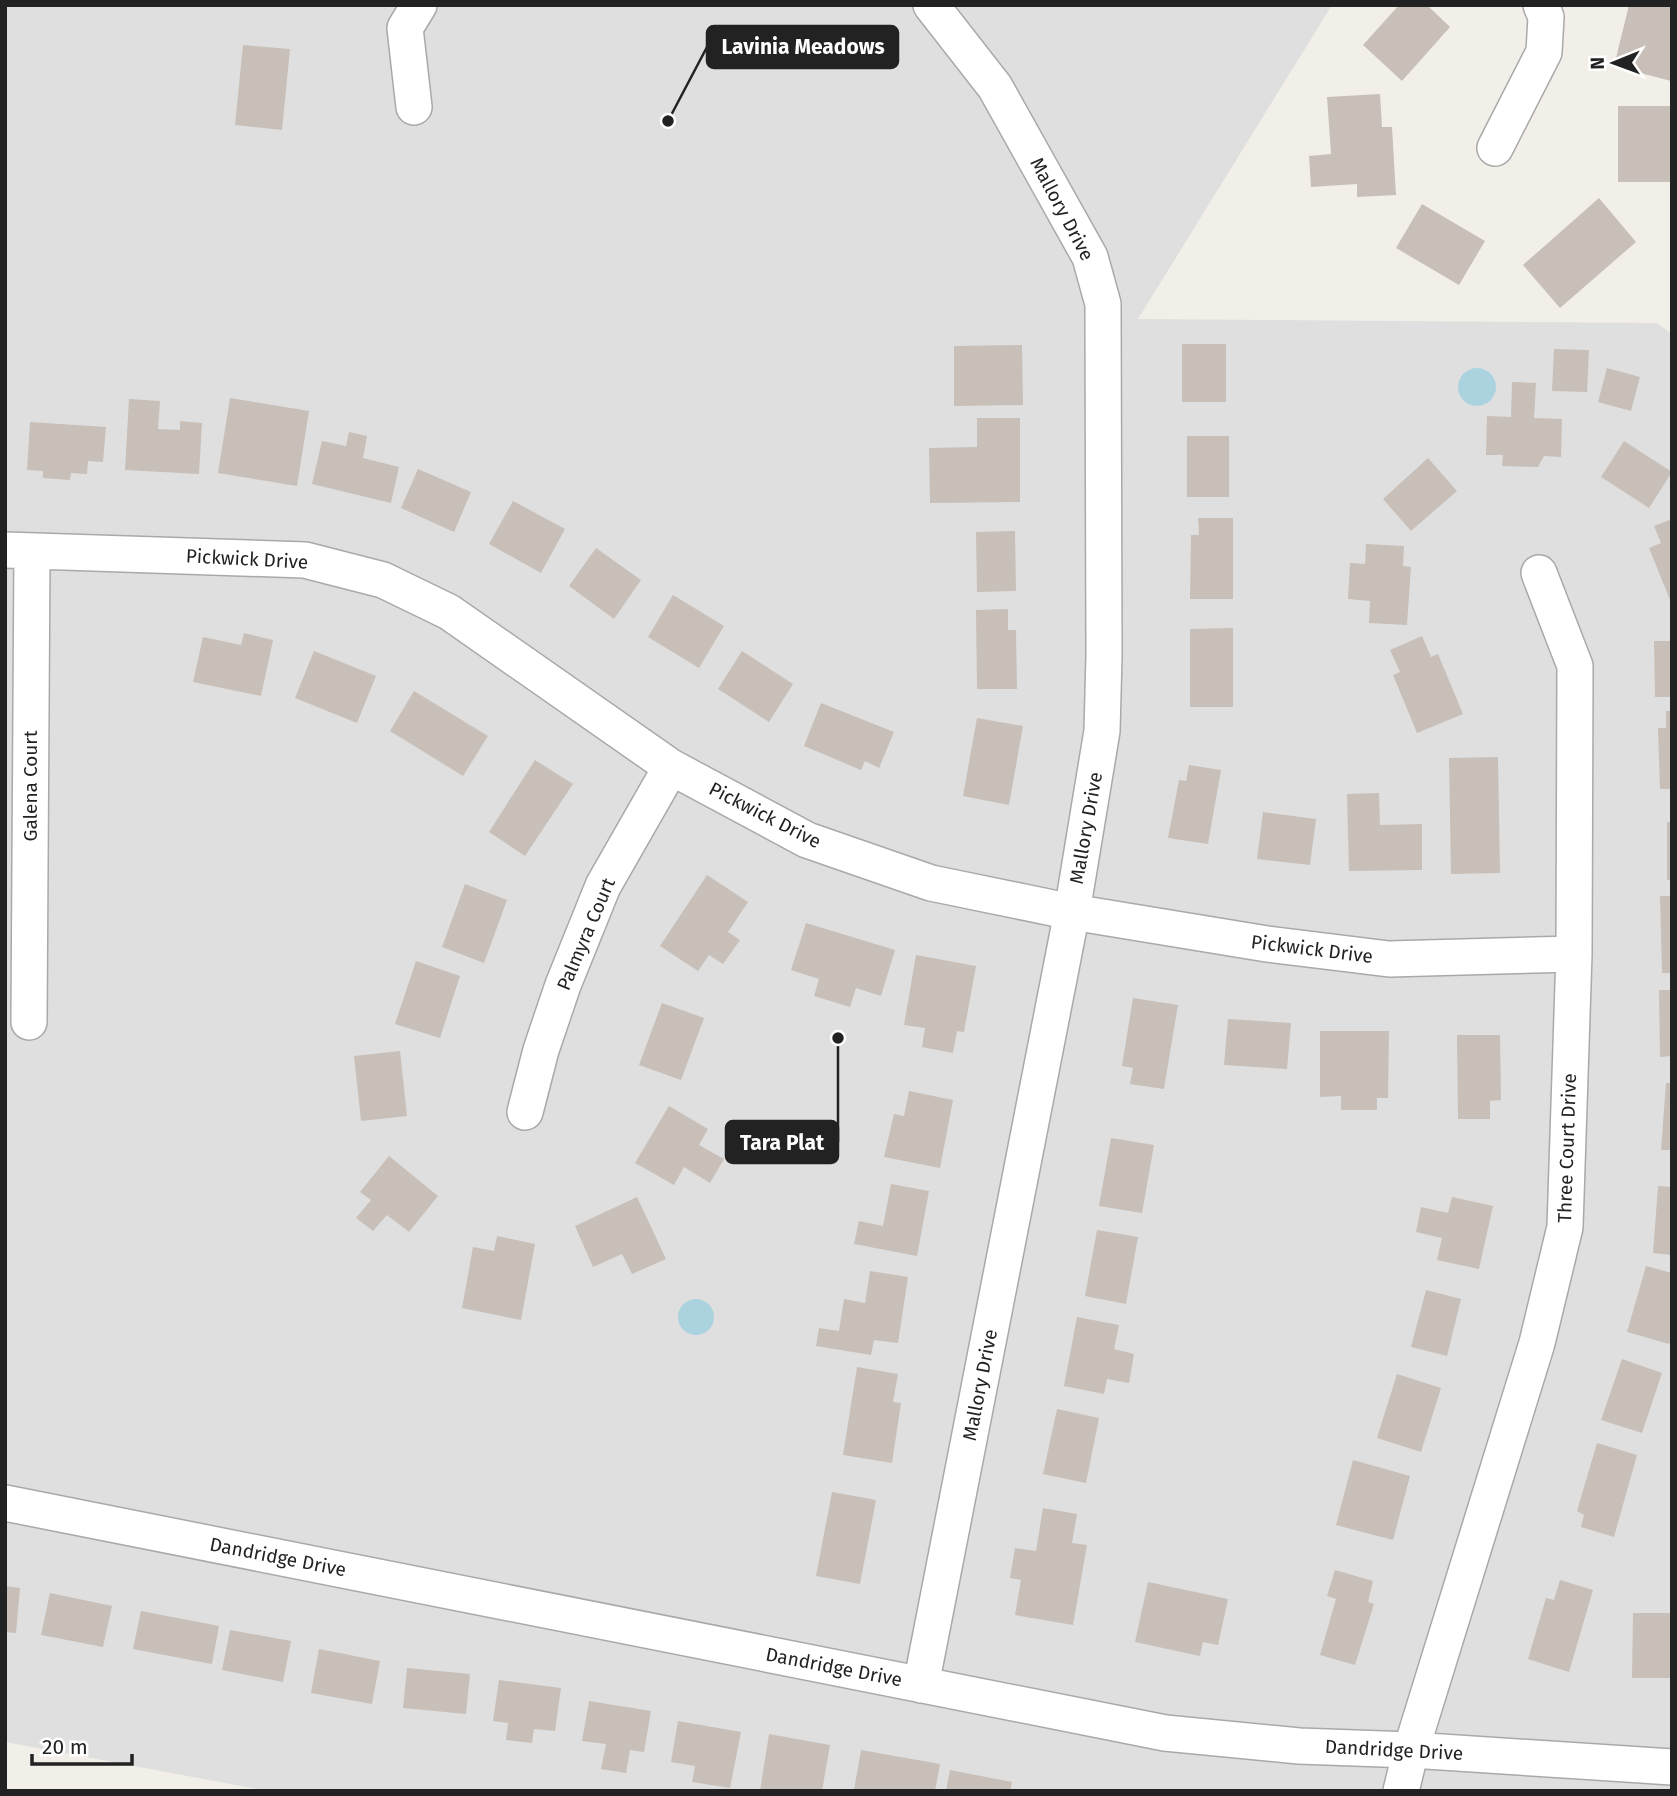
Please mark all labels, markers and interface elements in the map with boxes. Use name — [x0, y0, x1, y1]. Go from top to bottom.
callout: Lavinia Meadows — [707, 26, 898, 68]
north arrow — [1579, 28, 1649, 98]
text: Lavinia Meadows — [721, 34, 885, 60]
text: N — [1586, 57, 1609, 70]
street label: Mallory Drive — [1025, 154, 1099, 264]
street label: Pickwick Drive — [185, 544, 309, 574]
street label: Galena Court — [19, 730, 42, 842]
street label: Mallory Drive — [1065, 770, 1107, 886]
street label: Pickwick Drive — [705, 777, 825, 853]
street label: Palmyra Court — [552, 874, 620, 994]
street label: Pickwick Drive — [1250, 930, 1374, 968]
street label: Three Court Drive — [1553, 1073, 1581, 1223]
callout: Tara Plat — [726, 1121, 838, 1163]
text: Tara Plat — [740, 1130, 825, 1156]
street label: Mallory Drive — [958, 1327, 1002, 1443]
street label: Dandridge Drive — [208, 1533, 348, 1581]
street label: Dandridge Drive — [764, 1643, 904, 1691]
scale bar — [32, 1722, 131, 1766]
text: 20 m — [42, 1734, 88, 1760]
street label: Dandridge Drive — [1324, 1735, 1464, 1765]

